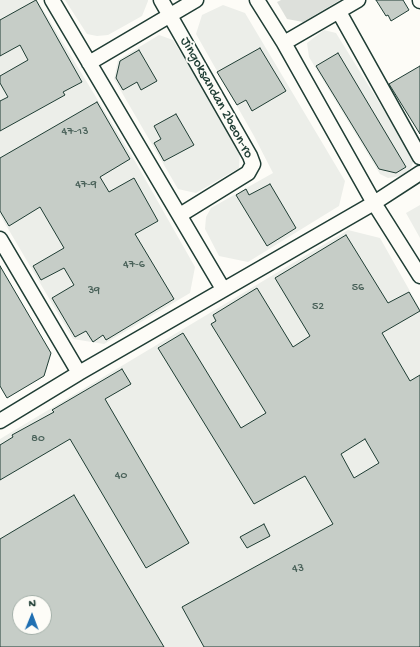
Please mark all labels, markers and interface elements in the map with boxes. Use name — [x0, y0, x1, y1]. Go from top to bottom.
street label: Jingoksandan 2beon-ro — [176, 34, 256, 162]
house number: 47-13 — [62, 125, 88, 139]
house number: 47-9 — [75, 178, 97, 192]
house number: 47-6 — [123, 258, 145, 272]
house number: 56 — [352, 281, 364, 295]
house number: 39 — [88, 284, 100, 298]
house number: 52 — [312, 300, 324, 314]
house number: 80 — [31, 432, 45, 446]
house number: 40 — [115, 469, 127, 483]
house number: 43 — [292, 562, 304, 576]
north arrow — [12, 595, 52, 635]
text: N — [28, 598, 36, 610]

